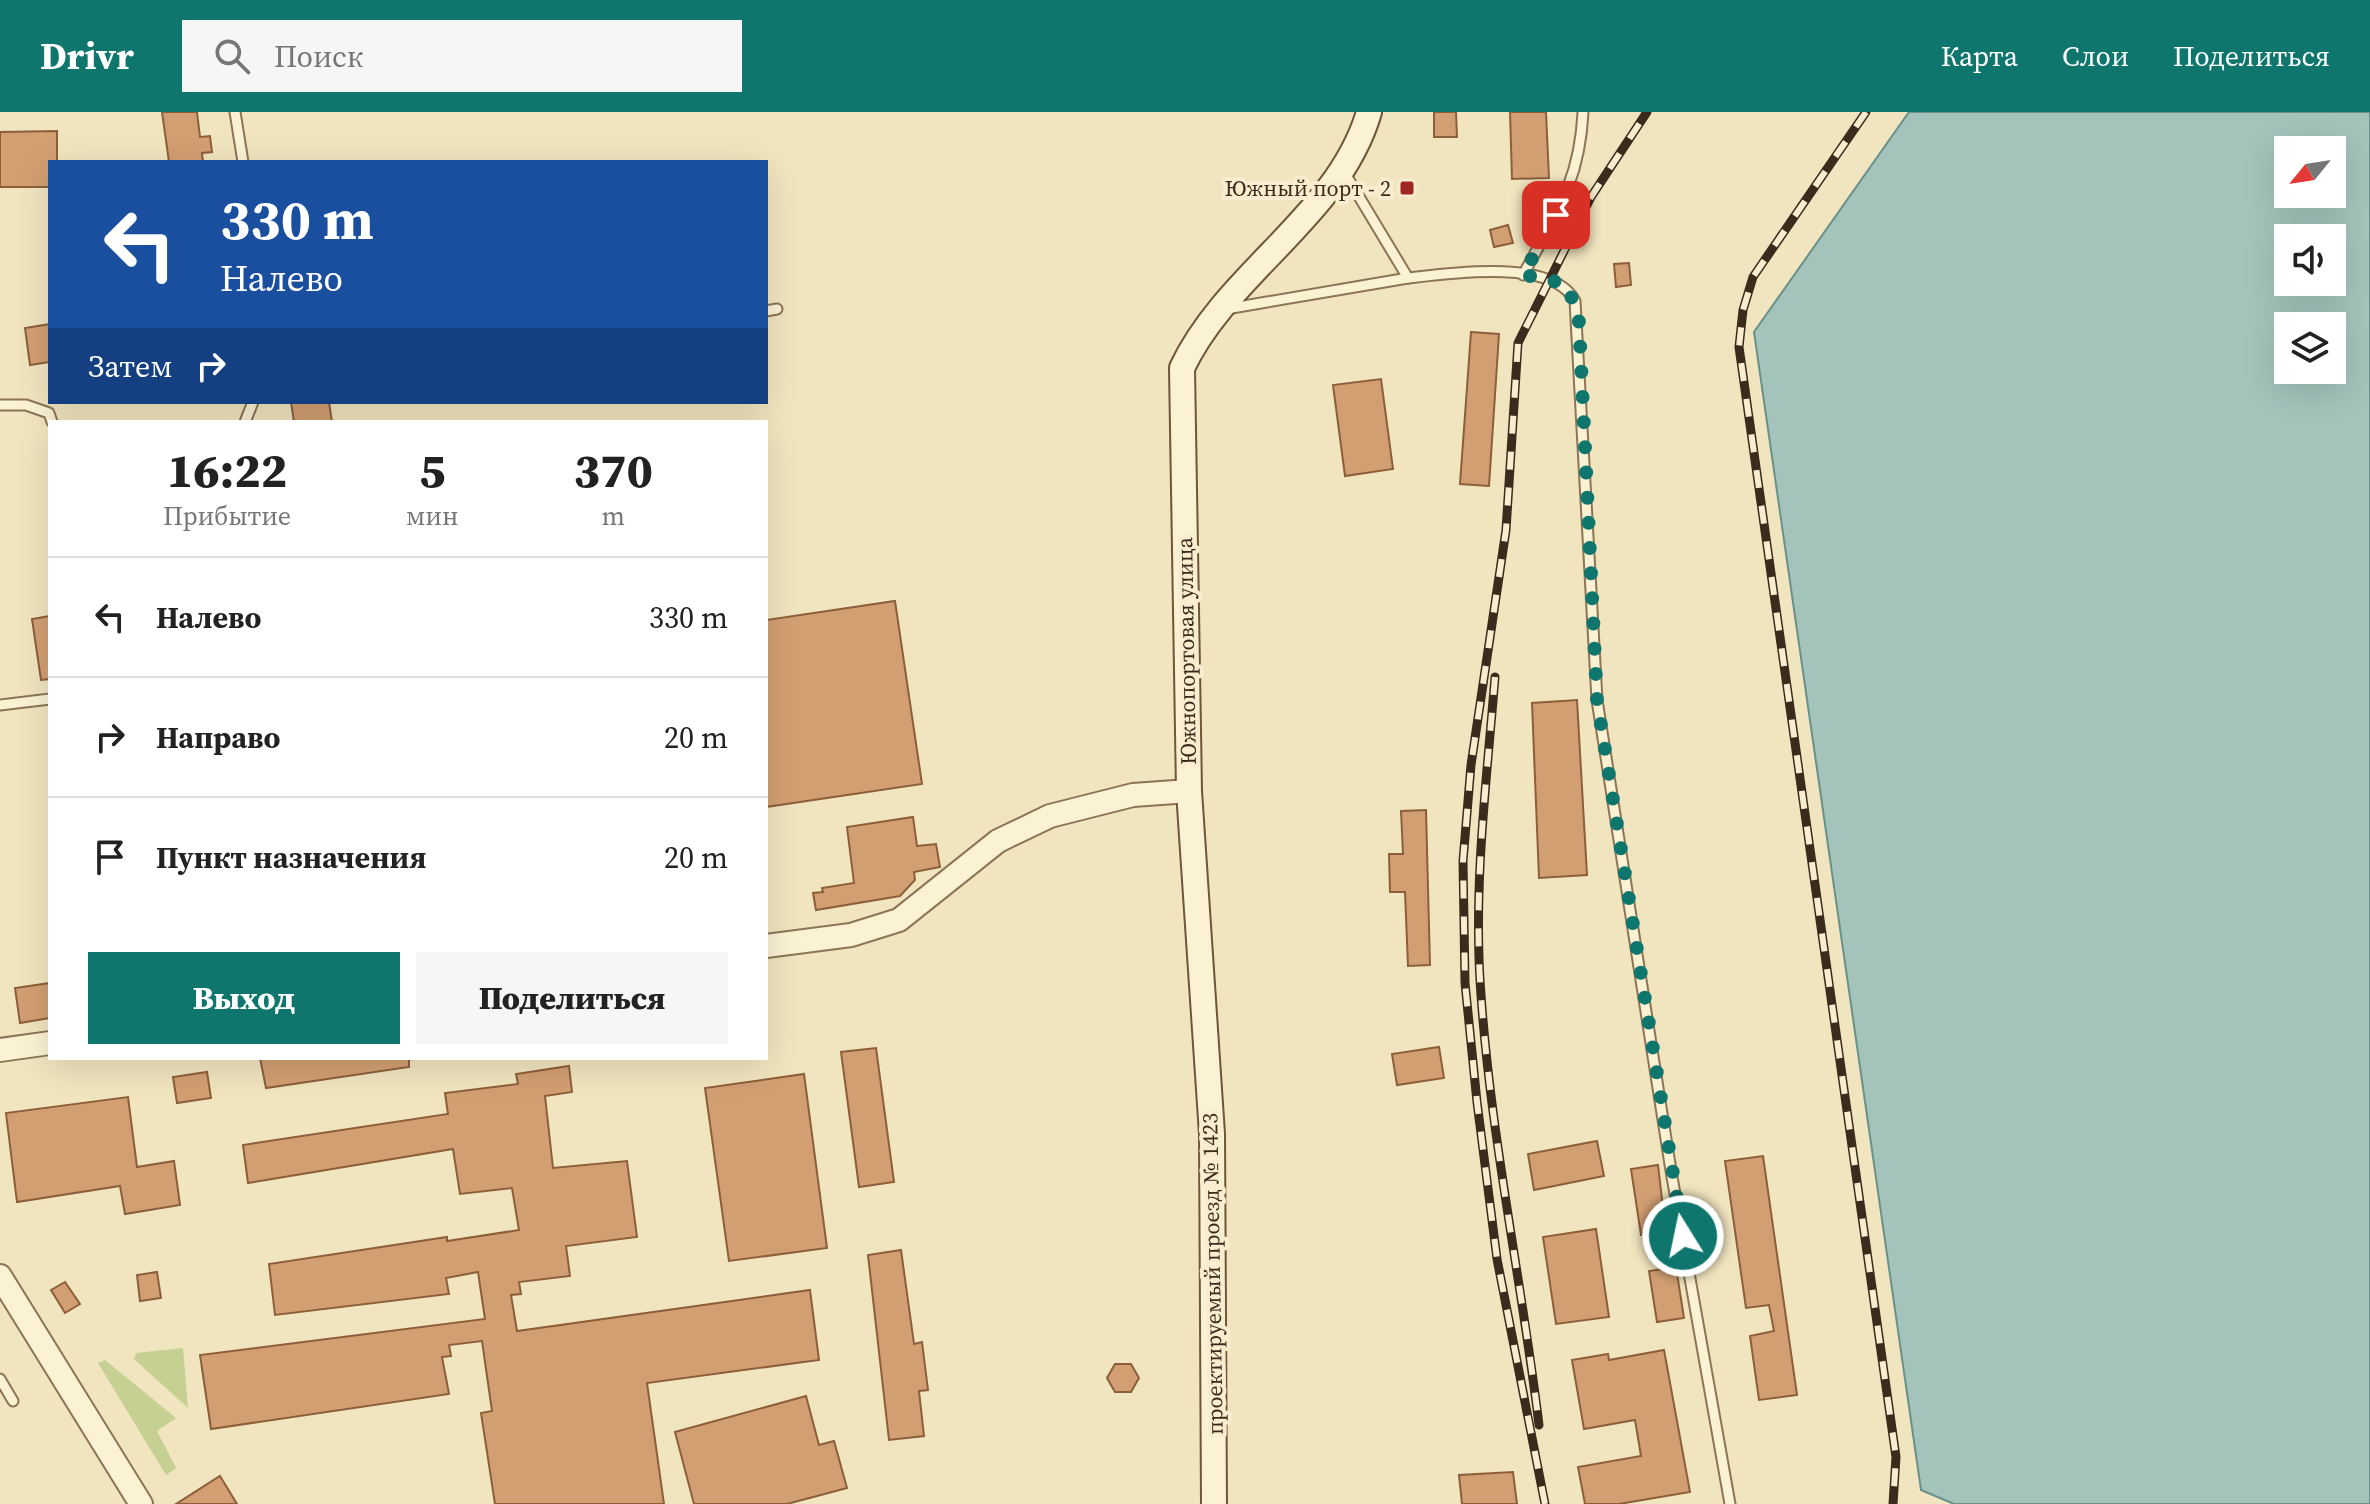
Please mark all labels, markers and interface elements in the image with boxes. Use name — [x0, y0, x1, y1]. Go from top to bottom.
search box — [182, 20, 742, 92]
text: Drivr — [40, 30, 134, 82]
icon: search — [210, 34, 254, 78]
text: Поиск — [274, 36, 363, 77]
text: Карта — [1941, 37, 2018, 75]
text: Слои — [2062, 37, 2129, 75]
text: Поделиться — [2173, 37, 2330, 75]
north arrow — [2274, 136, 2346, 208]
map controls — [2274, 136, 2346, 384]
place label: Южный порт - 2 — [1225, 173, 1391, 203]
marker: Южный порт - 2 — [1398, 179, 1416, 197]
text: 330 m — [220, 181, 374, 258]
pin — [1522, 181, 1590, 249]
icon: left — [88, 192, 192, 296]
icon: arrive — [1534, 193, 1578, 237]
button: sound — [2274, 224, 2346, 296]
text: Налево — [220, 254, 343, 303]
button: layers — [2274, 312, 2346, 384]
icon: right — [189, 344, 233, 388]
text: Затем — [88, 346, 173, 387]
text: 16:22 — [167, 437, 287, 503]
text: 5 — [419, 437, 445, 503]
text: 370 — [574, 437, 653, 503]
text: Прибытие — [163, 498, 291, 534]
text: мин — [406, 498, 459, 534]
text: m — [602, 498, 625, 534]
street label: Южнопортовая улица — [1169, 536, 1203, 765]
icon: left — [88, 595, 132, 639]
text: Налево — [156, 597, 261, 638]
text: 330 m — [649, 597, 728, 638]
icon: right — [88, 715, 132, 759]
text: Направо — [156, 717, 280, 758]
text: 20 m — [664, 717, 728, 758]
icon: arrive — [88, 835, 132, 879]
text: Пункт назначения — [156, 837, 426, 878]
text: 20 m — [664, 837, 728, 878]
button: Выход — [88, 952, 400, 1044]
button: Поделиться — [416, 952, 728, 1044]
street label: проектируемый проезд № 1423 — [1194, 1113, 1230, 1435]
position arrow — [1641, 1194, 1725, 1278]

